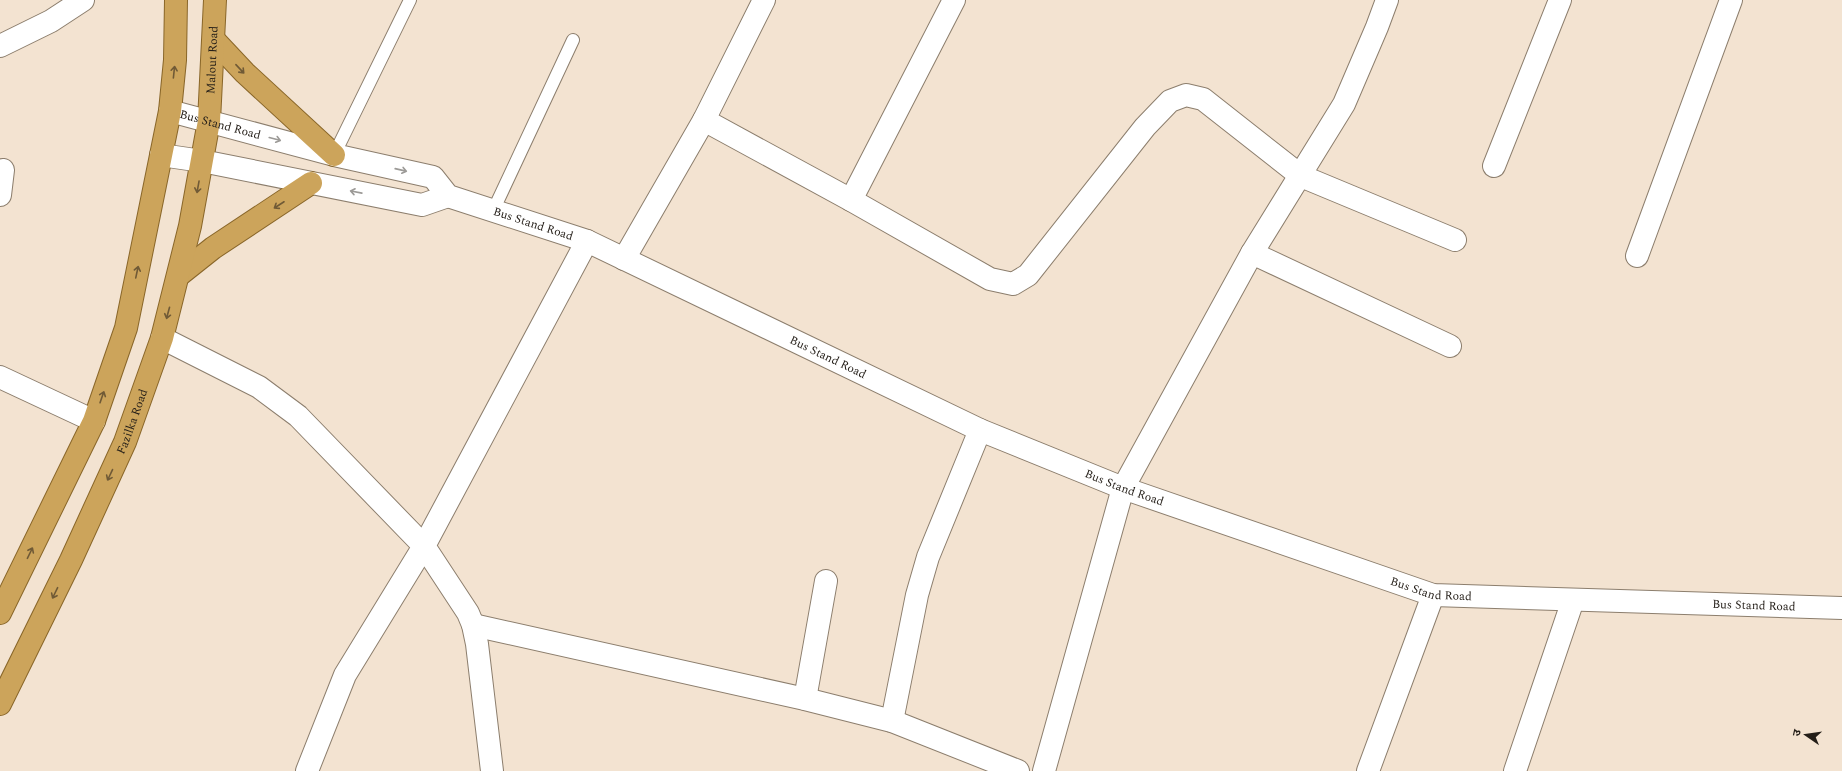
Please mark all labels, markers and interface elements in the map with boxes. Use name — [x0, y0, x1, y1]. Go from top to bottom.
street label: Malout Road — [201, 25, 223, 95]
one-way arrow — [236, 64, 245, 74]
one-way arrow — [170, 66, 177, 79]
street label: Bus Stand Road — [178, 105, 263, 145]
one-way arrow — [269, 135, 282, 143]
one-way arrow — [395, 167, 408, 175]
one-way arrow — [193, 180, 201, 193]
one-way arrow — [350, 188, 363, 196]
one-way arrow — [274, 201, 285, 209]
street label: Bus Stand Road — [491, 202, 576, 246]
one-way arrow — [134, 266, 142, 279]
one-way arrow — [164, 307, 172, 320]
street label: Bus Stand Road — [786, 330, 870, 384]
street label: Fazilka Road — [111, 386, 153, 457]
one-way arrow — [99, 392, 107, 404]
street label: Bus Stand Road — [1082, 464, 1167, 511]
one-way arrow — [106, 469, 113, 481]
one-way arrow — [26, 547, 34, 559]
street label: Bus Stand Road — [1388, 571, 1472, 606]
one-way arrow — [51, 586, 58, 598]
street label: Bus Stand Road — [1712, 594, 1796, 616]
north arrow — [1786, 715, 1826, 755]
text: उ — [1788, 727, 1806, 738]

